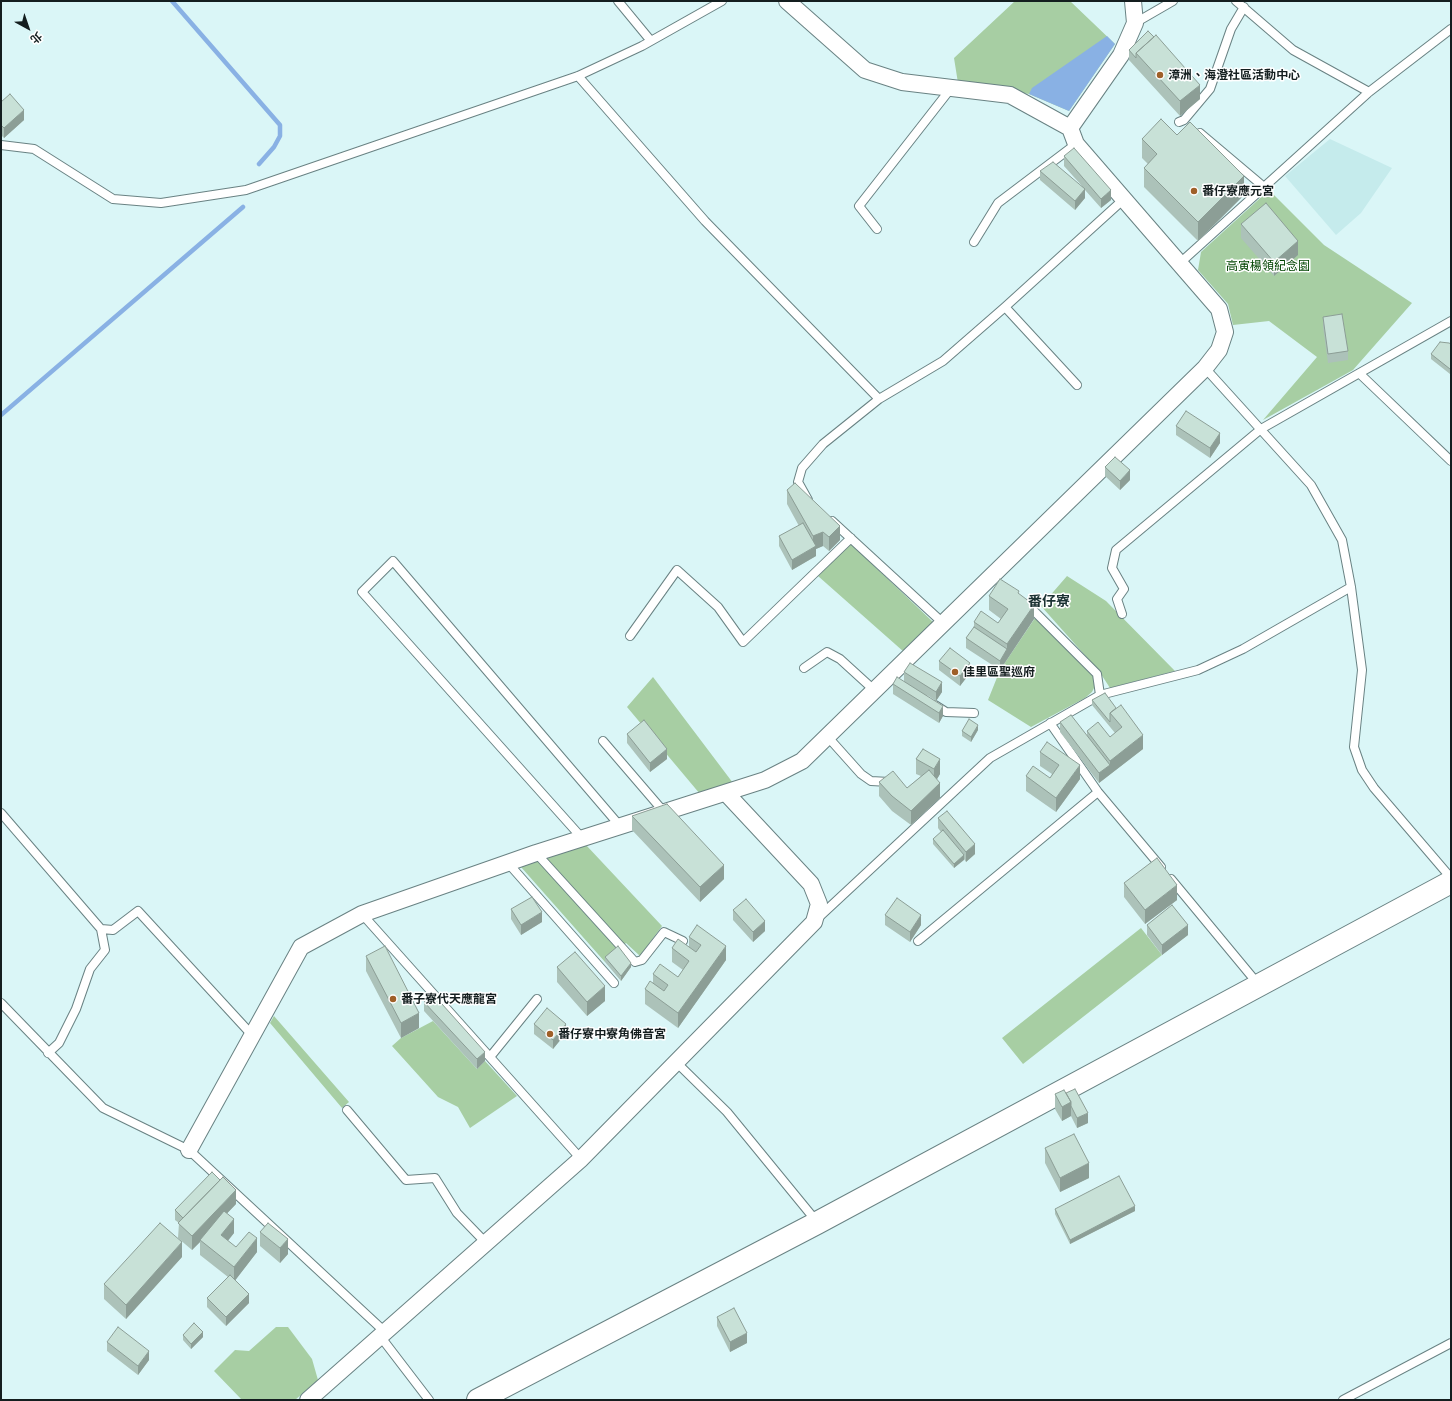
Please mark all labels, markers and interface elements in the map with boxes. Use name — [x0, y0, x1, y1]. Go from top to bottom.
north arrow — [8, 8, 48, 48]
text: 北 — [28, 30, 44, 45]
place label: 漳洲、海澄社區活動中心 — [1168, 68, 1300, 82]
marker: 漳洲、海澄社區活動中心 — [1155, 70, 1165, 80]
place label: 番仔寮應元宮 — [1202, 184, 1274, 198]
marker: 番仔寮應元宮 — [1189, 186, 1199, 196]
park label: 高寅楊領紀念園 — [1226, 259, 1310, 273]
district label: 番仔寮 — [1028, 594, 1070, 610]
place label: 佳里區聖巡府 — [963, 665, 1035, 679]
marker: 佳里區聖巡府 — [950, 667, 960, 677]
place label: 番子寮代天應龍宮 — [401, 992, 497, 1006]
marker: 番子寮代天應龍宮 — [388, 994, 398, 1004]
place label: 番仔寮中寮角佛音宮 — [558, 1027, 666, 1041]
marker: 番仔寮中寮角佛音宮 — [545, 1029, 555, 1039]

